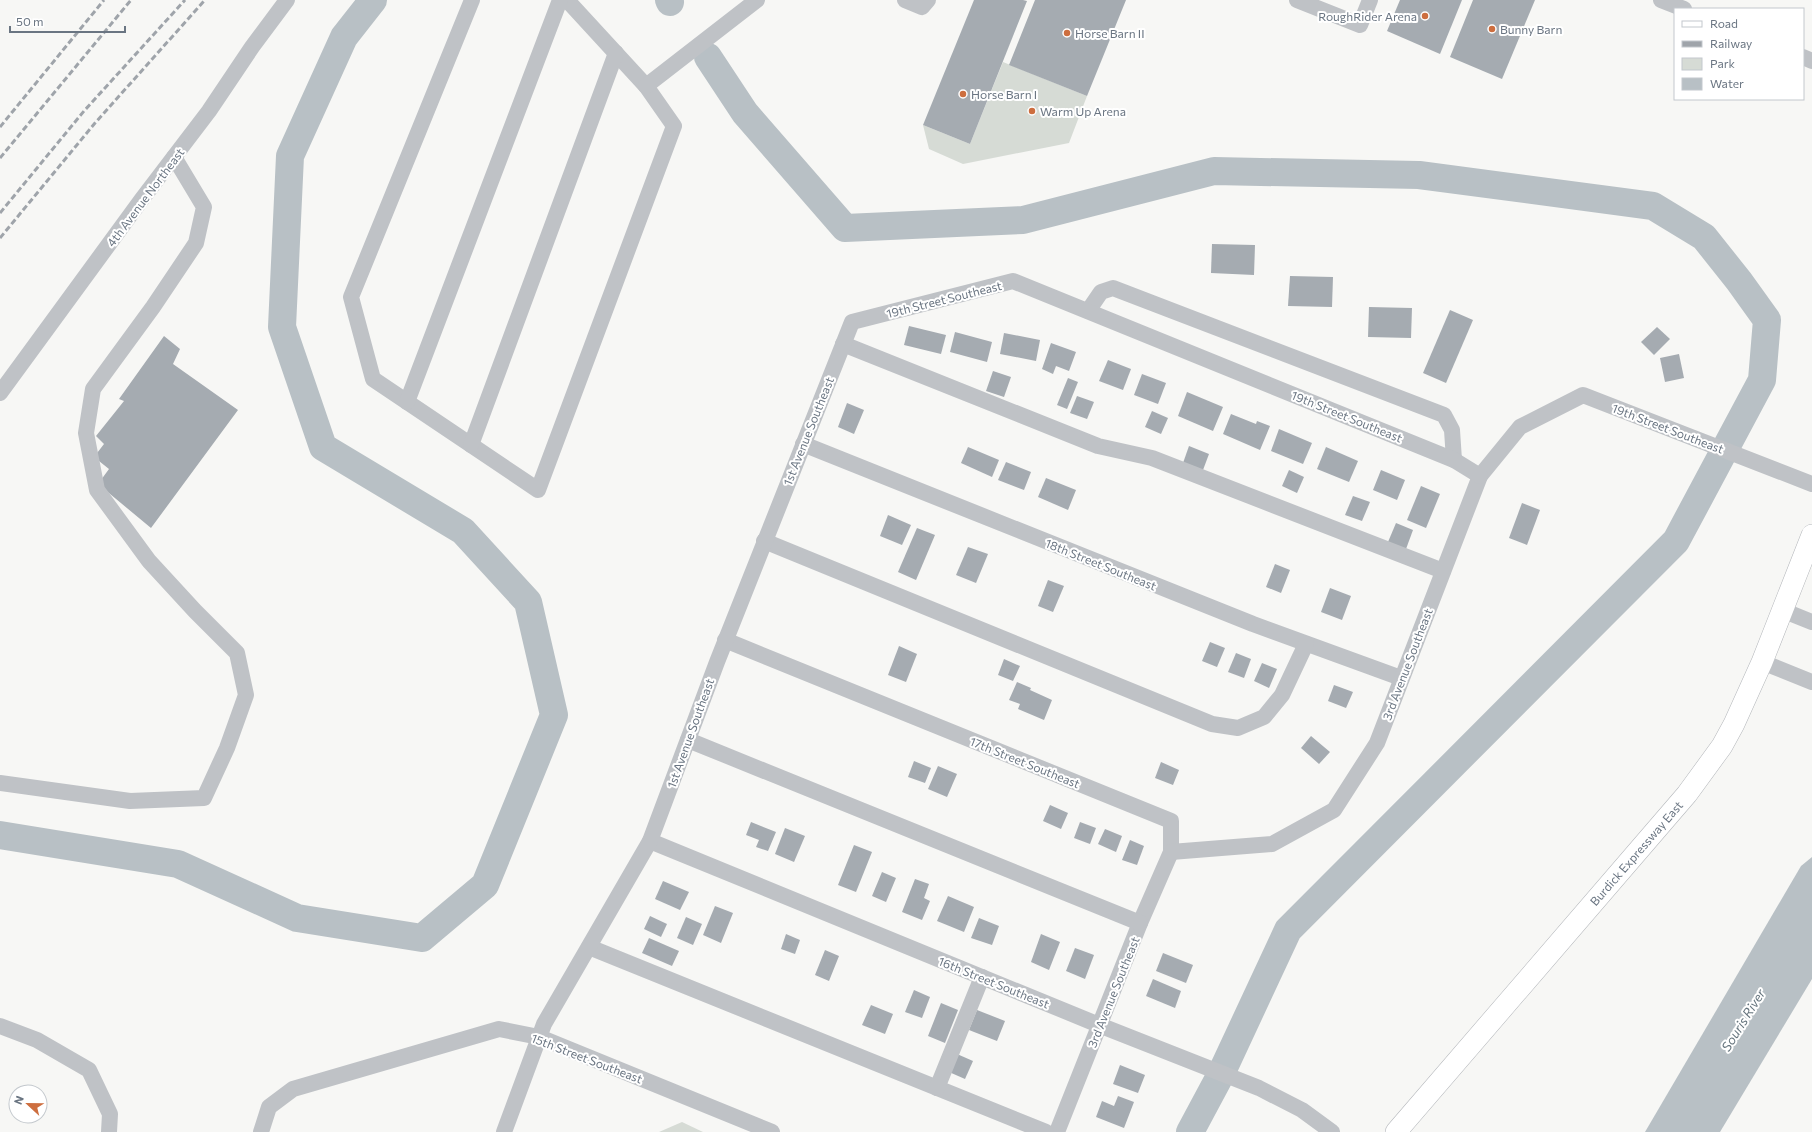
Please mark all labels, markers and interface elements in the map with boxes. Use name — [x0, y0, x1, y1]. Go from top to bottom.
scale bar — [10, 8, 125, 34]
legend — [1674, 8, 1804, 100]
place label: RoughRider Arena — [1318, 9, 1417, 23]
marker: RoughRider Arena — [1420, 11, 1430, 21]
text: 50 m — [16, 14, 44, 28]
text: Road — [1710, 16, 1738, 30]
place label: Bunny Barn — [1500, 22, 1562, 36]
marker: Bunny Barn — [1487, 24, 1497, 34]
place label: Horse Barn II — [1075, 26, 1145, 40]
marker: Horse Barn II — [1062, 28, 1072, 38]
text: Railway — [1710, 36, 1752, 50]
text: Park — [1710, 56, 1736, 70]
text: Water — [1710, 76, 1744, 90]
place label: Horse Barn I — [971, 87, 1037, 101]
marker: Horse Barn I — [958, 89, 968, 99]
place label: Warm Up Arena — [1040, 104, 1126, 118]
marker: Warm Up Arena — [1027, 106, 1037, 116]
street label: 4th Avenue Northeast — [103, 145, 187, 249]
street label: 19th Street Southeast — [885, 278, 1003, 320]
street label: 1st Avenue Southeast — [780, 375, 836, 487]
street label: 19th Street Southeast — [1289, 387, 1405, 445]
street label: 19th Street Southeast — [1610, 400, 1726, 456]
street label: 18th Street Southeast — [1043, 535, 1159, 593]
street label: 3rd Avenue Southeast — [1379, 606, 1435, 722]
street label: 1st Avenue Southeast — [664, 676, 716, 790]
street label: 17th Street Southeast — [968, 734, 1082, 791]
street label: Burdick Expressway East — [1587, 798, 1685, 908]
street label: 3rd Avenue Southeast — [1084, 934, 1142, 1050]
street label: 16th Street Southeast — [936, 953, 1052, 1011]
water label: Souris River — [1718, 985, 1769, 1054]
street label: 15th Street Southeast — [529, 1030, 645, 1086]
north arrow — [8, 1084, 48, 1124]
text: N — [11, 1094, 26, 1106]

